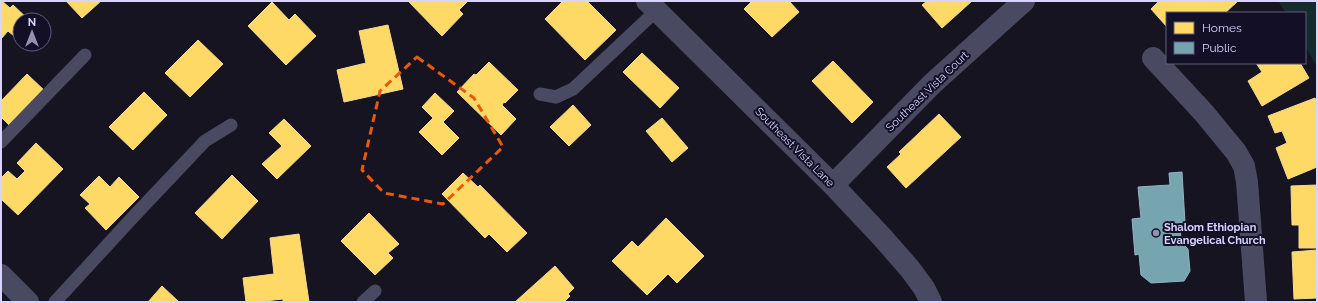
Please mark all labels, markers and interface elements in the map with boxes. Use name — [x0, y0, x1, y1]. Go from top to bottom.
north arrow — [12, 12, 52, 52]
legend — [1166, 12, 1306, 64]
text: N — [28, 16, 36, 29]
text: Homes — [1202, 21, 1242, 35]
text: Public — [1202, 41, 1237, 55]
street label: Southeast Vista Court — [883, 48, 971, 134]
street label: Southeast Vista Lane — [752, 105, 837, 190]
place label: Shalom Ethiopian Evangelical Church — [1164, 221, 1266, 247]
marker: Shalom Ethiopian Evangelical Church — [1151, 228, 1161, 238]

